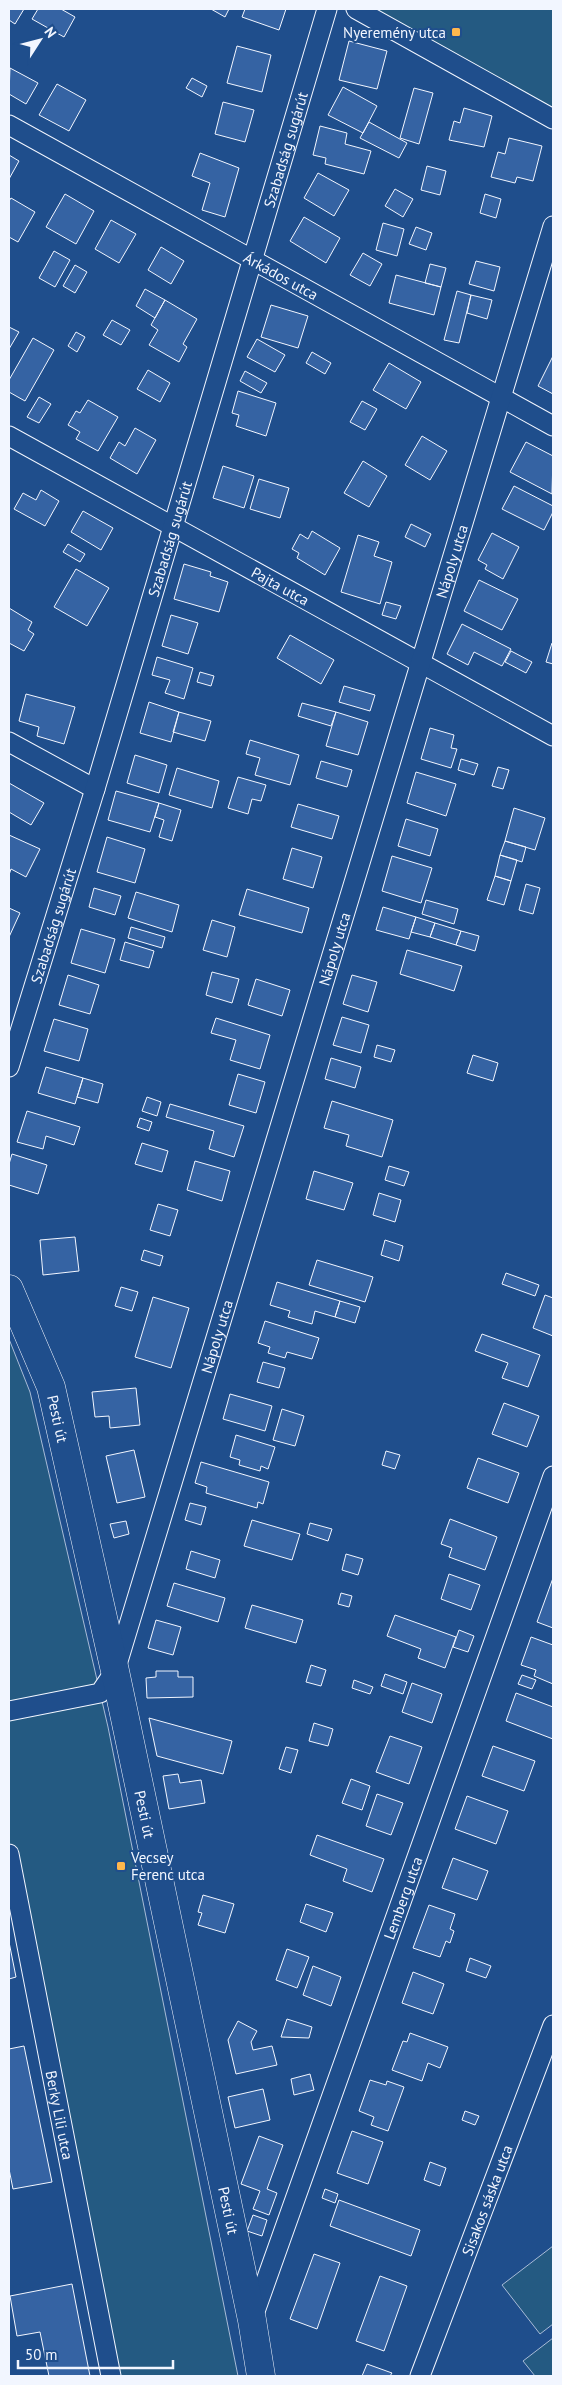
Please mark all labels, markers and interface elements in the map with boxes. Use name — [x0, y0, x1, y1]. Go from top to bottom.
north arrow — [15, 15, 65, 65]
text: N — [41, 23, 61, 41]
place label: Nyeremény utca — [343, 23, 446, 42]
marker: Nyeremény utca — [450, 26, 462, 38]
street label: Szabadság sugárút — [259, 90, 311, 210]
street label: Árkádos utca — [241, 247, 322, 304]
street label: Szabadság sugárút — [143, 479, 196, 599]
street label: Nápoly utca — [431, 522, 471, 600]
street label: Pajta utca — [248, 562, 313, 609]
street label: Szabadság sugárút — [26, 866, 80, 986]
street label: Nápoly utca — [314, 910, 354, 988]
street label: Nápoly utca — [196, 1297, 237, 1375]
street label: Pesti út — [44, 1393, 73, 1444]
street label: Pesti út — [131, 1789, 159, 1840]
place label: Vecsey Ferenc utca — [130, 1848, 205, 1884]
street label: Lemberg utca — [379, 1854, 426, 1942]
marker: Vecsey Ferenc utca — [115, 1860, 127, 1872]
street label: Berky Lili utca — [42, 2069, 78, 2161]
street label: Sisakos sáska utca — [457, 2142, 516, 2258]
street label: Pesti út — [215, 2185, 243, 2236]
scale bar — [18, 2338, 172, 2370]
text: 50 m — [25, 2345, 58, 2364]

